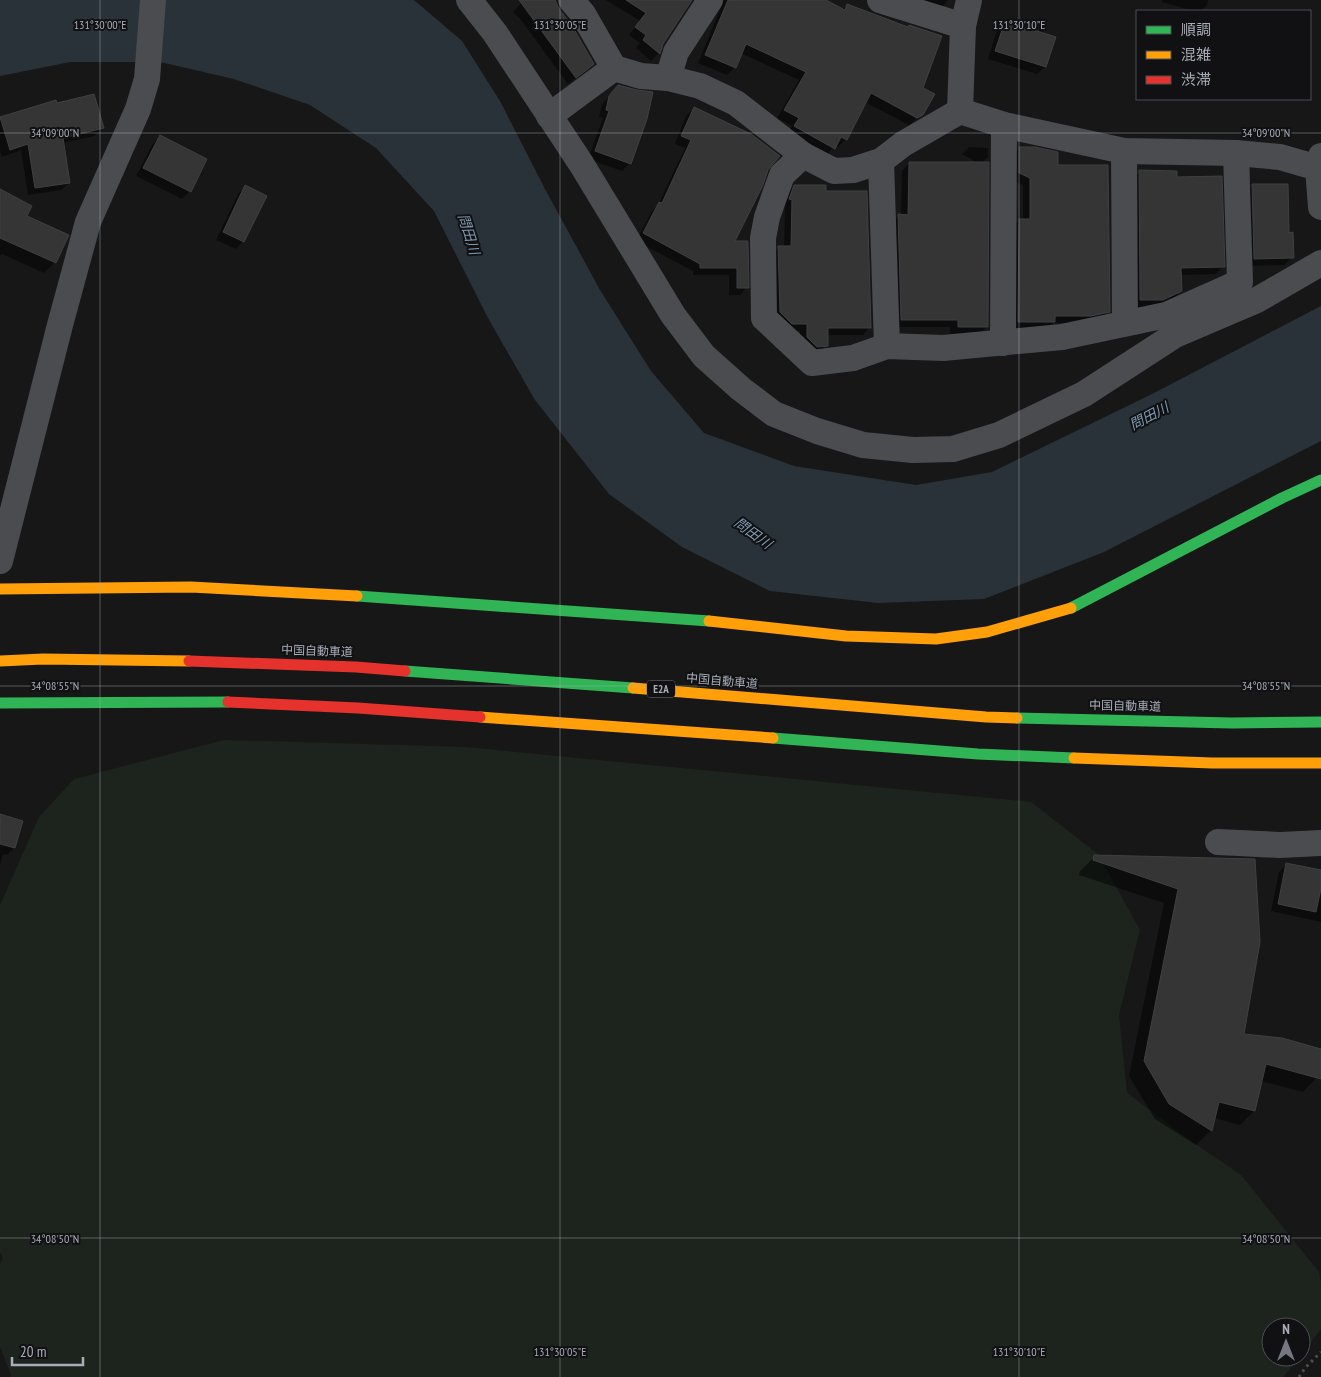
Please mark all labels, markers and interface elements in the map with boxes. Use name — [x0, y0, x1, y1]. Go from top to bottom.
legend — [1136, 10, 1311, 100]
text: 131°30'00"E — [74, 17, 126, 32]
text: 131°30'05"E — [534, 17, 586, 32]
text: 131°30'10"E — [993, 17, 1045, 32]
text: 順調 — [1181, 20, 1211, 39]
text: 混雑 — [1181, 45, 1211, 64]
text: 渋滞 — [1181, 70, 1211, 89]
text: 34°09'00"N — [31, 125, 79, 140]
text: 34°09'00"N — [1242, 125, 1290, 140]
water label: 問田川 — [454, 211, 484, 259]
water label: 問田川 — [1126, 397, 1174, 434]
water label: 問田川 — [731, 513, 777, 554]
street label: 中国自動車道 — [281, 642, 353, 659]
street label: 中国自動車道 — [686, 670, 759, 691]
text: 34°08'55"N — [31, 678, 79, 693]
text: 34°08'55"N — [1242, 678, 1290, 693]
road number: E2A — [647, 681, 675, 698]
street label: 中国自動車道 — [1089, 697, 1161, 714]
text: 34°08'50"N — [31, 1231, 79, 1246]
text: 34°08'50"N — [1242, 1231, 1290, 1246]
north arrow — [1261, 1317, 1311, 1367]
text: N — [1282, 1320, 1290, 1338]
scale bar — [12, 1334, 84, 1366]
text: 20 m — [20, 1342, 46, 1361]
text: 131°30'05"E — [534, 1344, 586, 1359]
text: 131°30'10"E — [993, 1344, 1045, 1359]

